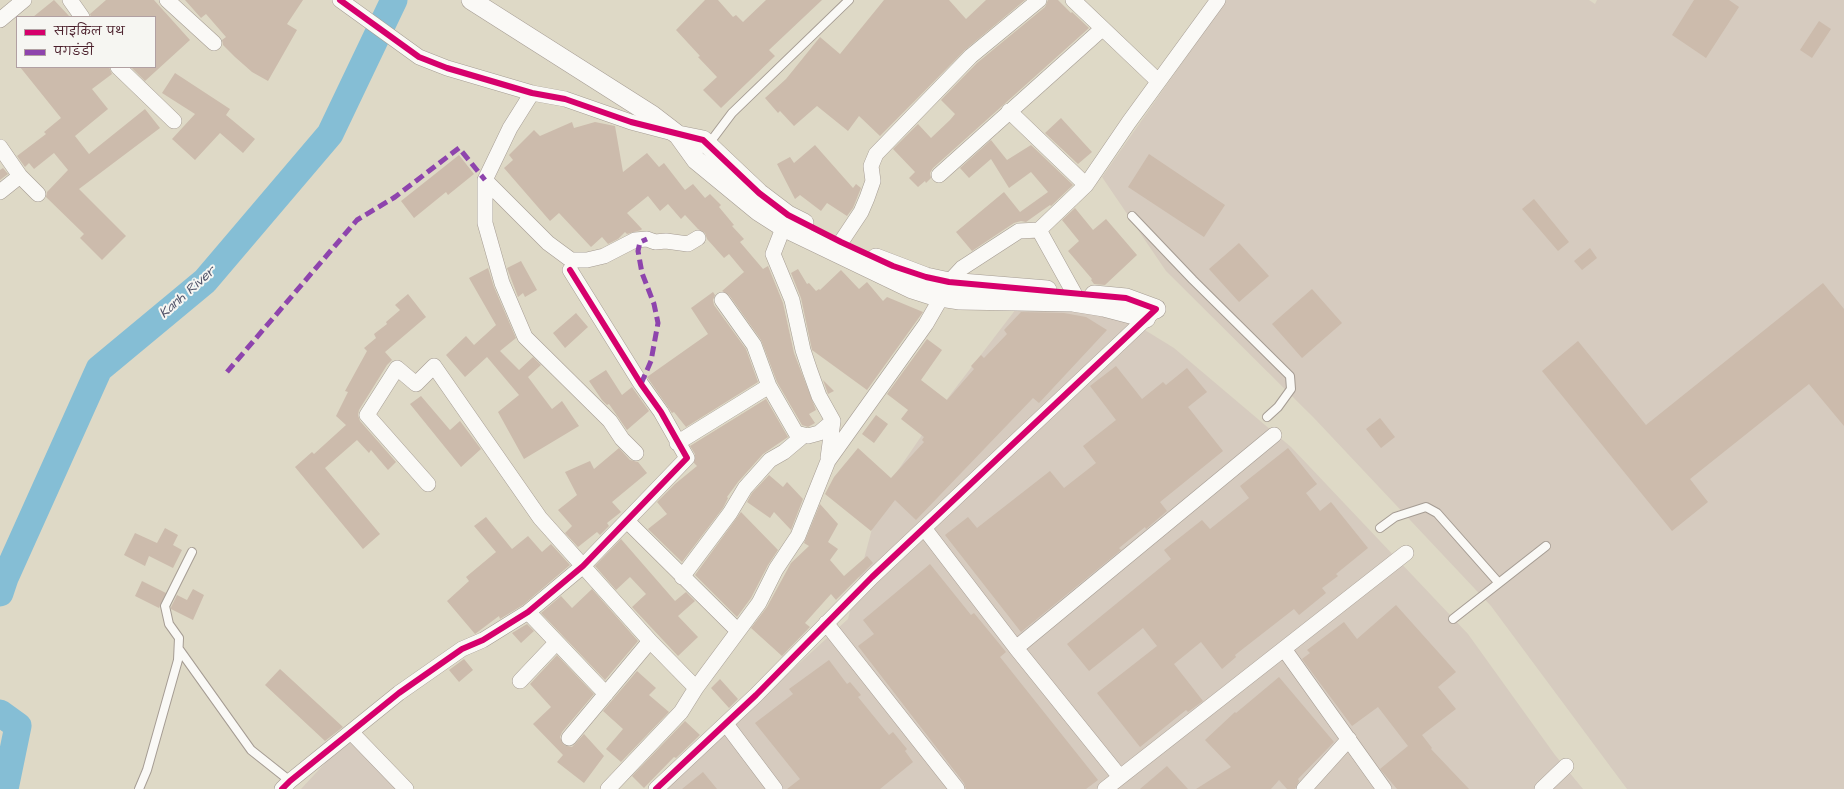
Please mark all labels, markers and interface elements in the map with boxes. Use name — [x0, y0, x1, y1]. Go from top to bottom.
legend — [16, 16, 156, 68]
text: साइकिल पथ — [54, 23, 125, 40]
text: पगडंडी — [54, 43, 94, 60]
water label: Kanh River — [156, 263, 220, 323]

